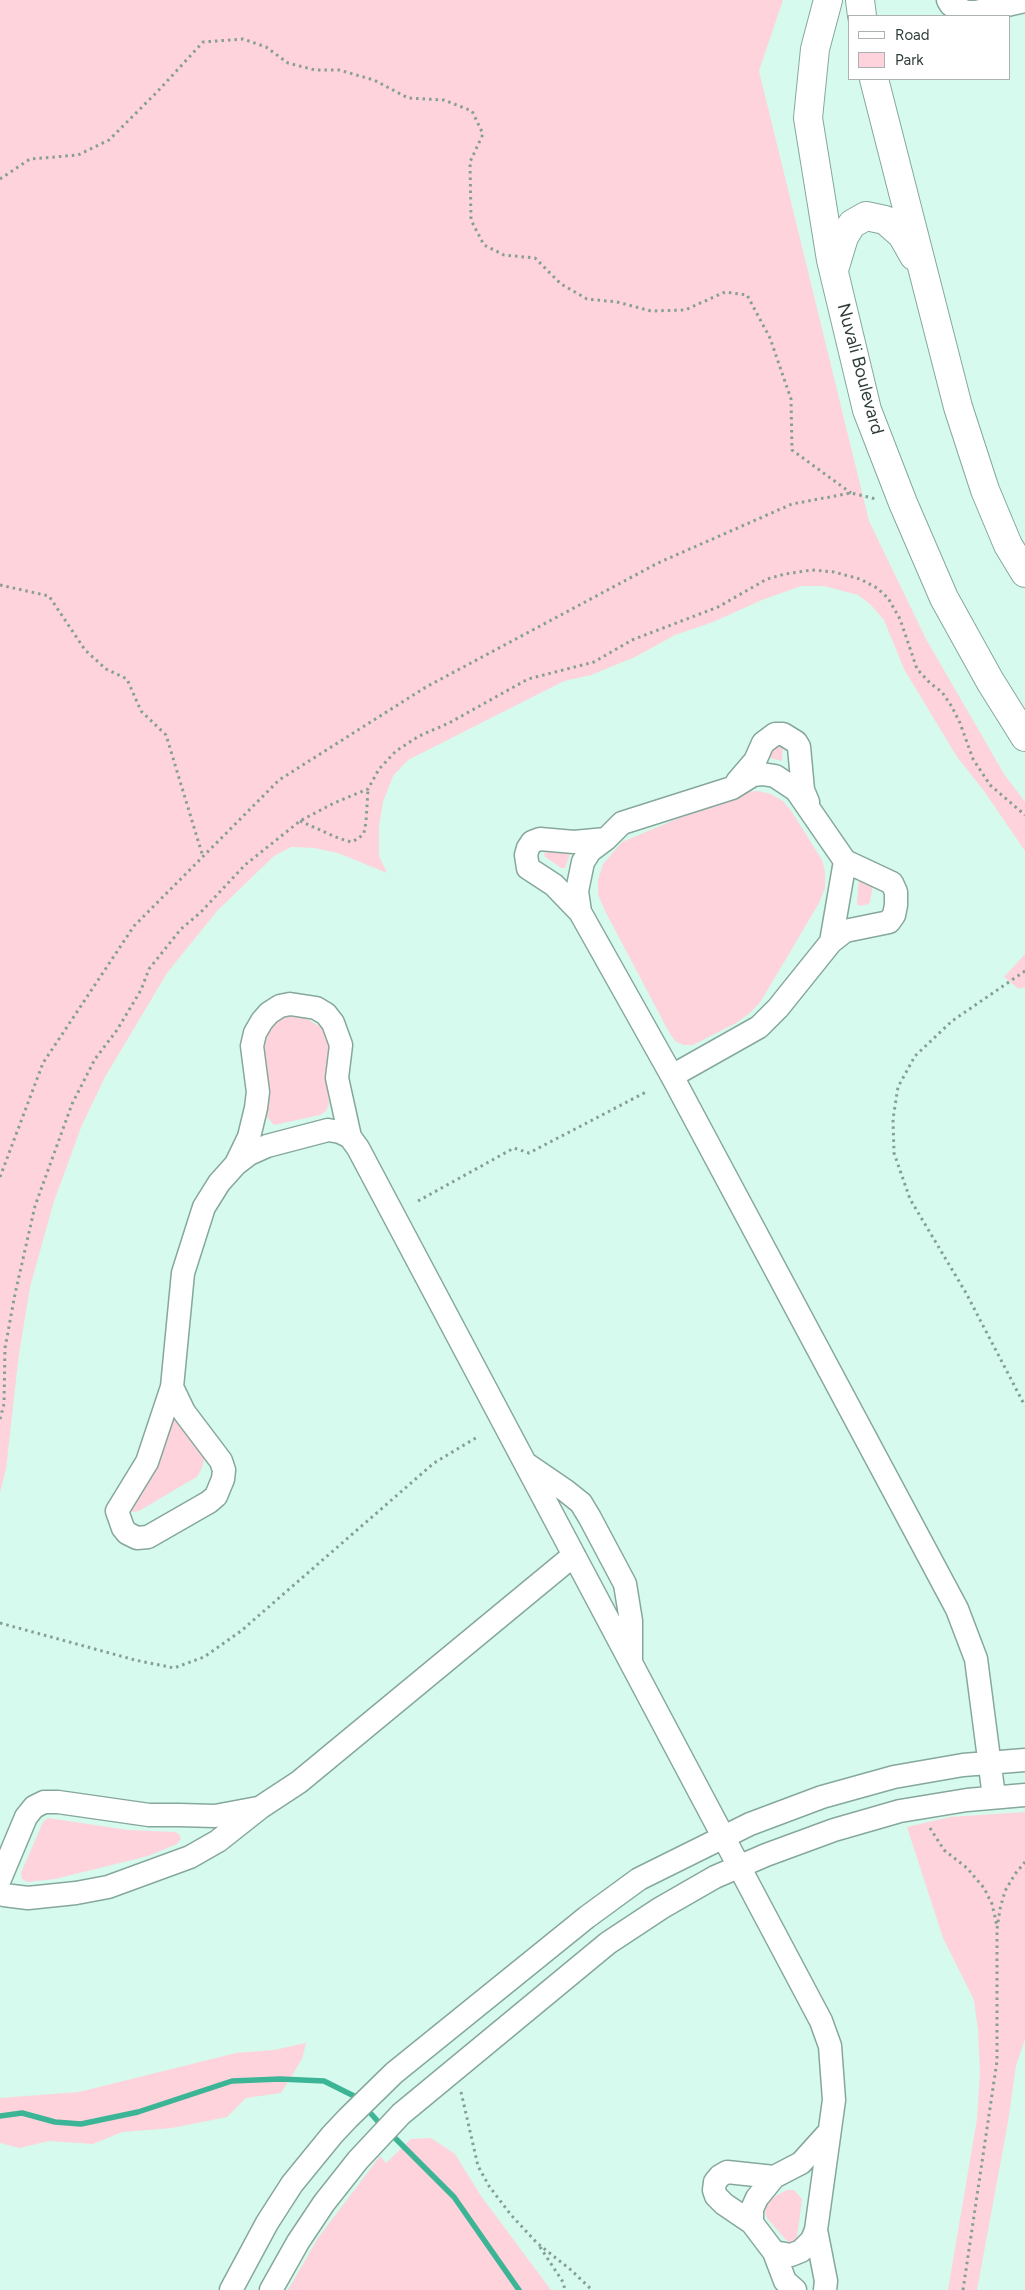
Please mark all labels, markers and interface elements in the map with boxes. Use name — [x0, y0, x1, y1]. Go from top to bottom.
legend — [848, 15, 1010, 80]
text: Road — [895, 26, 930, 44]
text: Park — [895, 51, 924, 69]
street label: Nuvali Boulevard — [832, 301, 888, 437]

